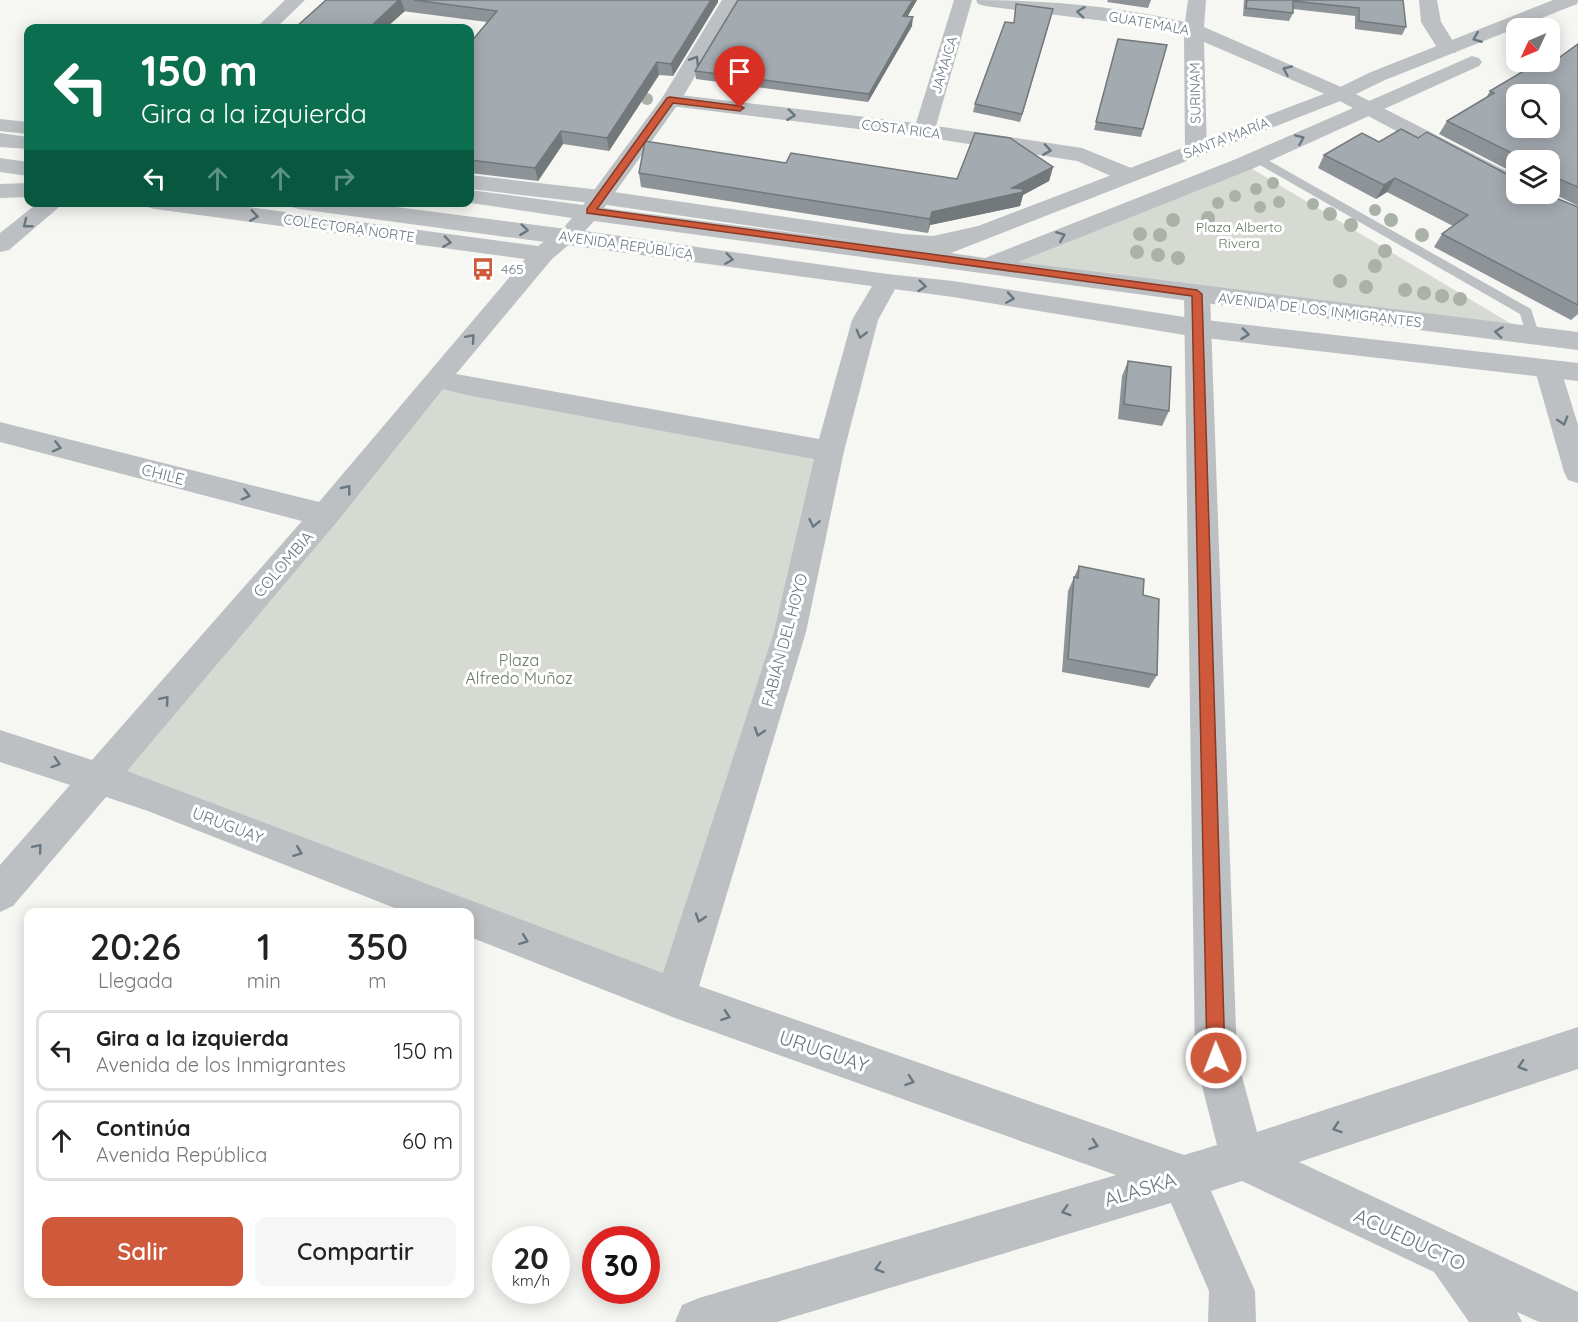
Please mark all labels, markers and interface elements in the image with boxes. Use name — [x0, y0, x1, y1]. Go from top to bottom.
one-way arrow — [1076, 6, 1086, 19]
street label: GUATEMALA — [1107, 7, 1191, 39]
north arrow — [1506, 18, 1560, 72]
map controls — [1506, 18, 1560, 204]
one-way arrow — [1472, 31, 1483, 43]
street label: JAMAICA — [927, 34, 961, 96]
text: 150 m — [141, 44, 258, 97]
pin — [714, 46, 765, 108]
icon: left — [42, 48, 120, 126]
icon: arrive — [723, 55, 756, 88]
one-way arrow — [688, 56, 700, 66]
street label: SURINAM — [1185, 62, 1205, 124]
one-way arrow — [1283, 65, 1294, 77]
button: search — [1506, 84, 1560, 138]
text: Gira a la izquierda — [141, 96, 367, 130]
one-way arrow — [787, 108, 796, 120]
street label: SANTA MARÍA — [1181, 113, 1271, 163]
street label: COSTA RICA — [860, 115, 942, 143]
one-way arrow — [1294, 134, 1305, 146]
one-way arrow — [1041, 143, 1051, 156]
button: layers — [1506, 150, 1560, 204]
icon: left — [138, 162, 171, 195]
icon: ahead — [201, 162, 234, 195]
icon: ahead — [264, 162, 297, 195]
icon: right — [327, 162, 360, 195]
one-way arrow — [250, 209, 259, 221]
street label: COLECTORA NORTE — [282, 210, 416, 246]
one-way arrow — [23, 216, 34, 227]
park label: Plaza Alberto Rivera — [1196, 218, 1282, 252]
one-way arrow — [520, 224, 529, 236]
street label: AVENIDA REPÚBLICA — [558, 227, 694, 263]
one-way arrow — [1055, 231, 1066, 243]
one-way arrow — [443, 235, 452, 247]
one-way arrow — [724, 253, 734, 265]
bus stop icon: 465 — [470, 256, 496, 282]
place label: 465 — [501, 260, 524, 278]
one-way arrow — [918, 279, 927, 292]
street label: AVENIDA DE LOS INMIGRANTES — [1217, 289, 1423, 331]
one-way arrow — [1006, 292, 1015, 304]
one-way arrow — [1240, 327, 1249, 340]
one-way arrow — [1494, 327, 1504, 339]
one-way arrow — [856, 328, 868, 339]
one-way arrow — [464, 334, 475, 345]
one-way arrow — [1556, 415, 1568, 426]
one-way arrow — [52, 439, 62, 452]
street label: CHILE — [139, 459, 187, 489]
one-way arrow — [339, 484, 350, 495]
one-way arrow — [240, 487, 250, 500]
one-way arrow — [808, 518, 821, 528]
street label: COLOMBIA — [249, 527, 317, 601]
street label: FABIÁN DEL HOYO — [757, 571, 811, 709]
park label: Plaza Alfredo Muñoz — [465, 650, 573, 688]
one-way arrow — [158, 696, 169, 707]
one-way arrow — [753, 726, 766, 737]
one-way arrow — [50, 756, 61, 768]
street label: URUGUAY — [190, 802, 266, 848]
one-way arrow — [31, 844, 42, 855]
one-way arrow — [292, 845, 303, 857]
one-way arrow — [695, 912, 707, 923]
text: 20:26 — [90, 924, 181, 969]
text: 1 — [257, 924, 271, 969]
text: 350 — [347, 924, 408, 969]
one-way arrow — [518, 932, 529, 945]
text: Llegada — [98, 968, 173, 993]
text: min — [247, 968, 281, 993]
text: m — [368, 968, 387, 993]
one-way arrow — [720, 1009, 731, 1022]
text: Gira a la izquierda — [96, 1024, 289, 1052]
street label: URUGUAY — [776, 1024, 872, 1078]
position arrow — [1184, 1026, 1248, 1090]
icon: left — [45, 1034, 78, 1067]
text: 150 m — [394, 1037, 453, 1065]
text: Avenida de los Inmigrantes — [96, 1052, 346, 1077]
one-way arrow — [1518, 1059, 1528, 1072]
one-way arrow — [904, 1073, 915, 1086]
text: Continúa — [96, 1114, 191, 1142]
one-way arrow — [1332, 1121, 1343, 1133]
icon: ahead — [45, 1124, 78, 1157]
text: 60 m — [402, 1127, 453, 1155]
one-way arrow — [1088, 1138, 1099, 1151]
text: Avenida República — [96, 1142, 267, 1167]
street label: ALASKA — [1101, 1166, 1179, 1212]
street label: ACUEDUCTO — [1350, 1202, 1470, 1276]
one-way arrow — [1061, 1204, 1071, 1217]
button: Salir — [42, 1217, 243, 1286]
button: Compartir — [255, 1217, 456, 1286]
speed limit sign: 30 — [582, 1226, 660, 1304]
text: 20 — [513, 1239, 549, 1277]
one-way arrow — [874, 1261, 885, 1273]
text: km/h — [512, 1271, 550, 1290]

